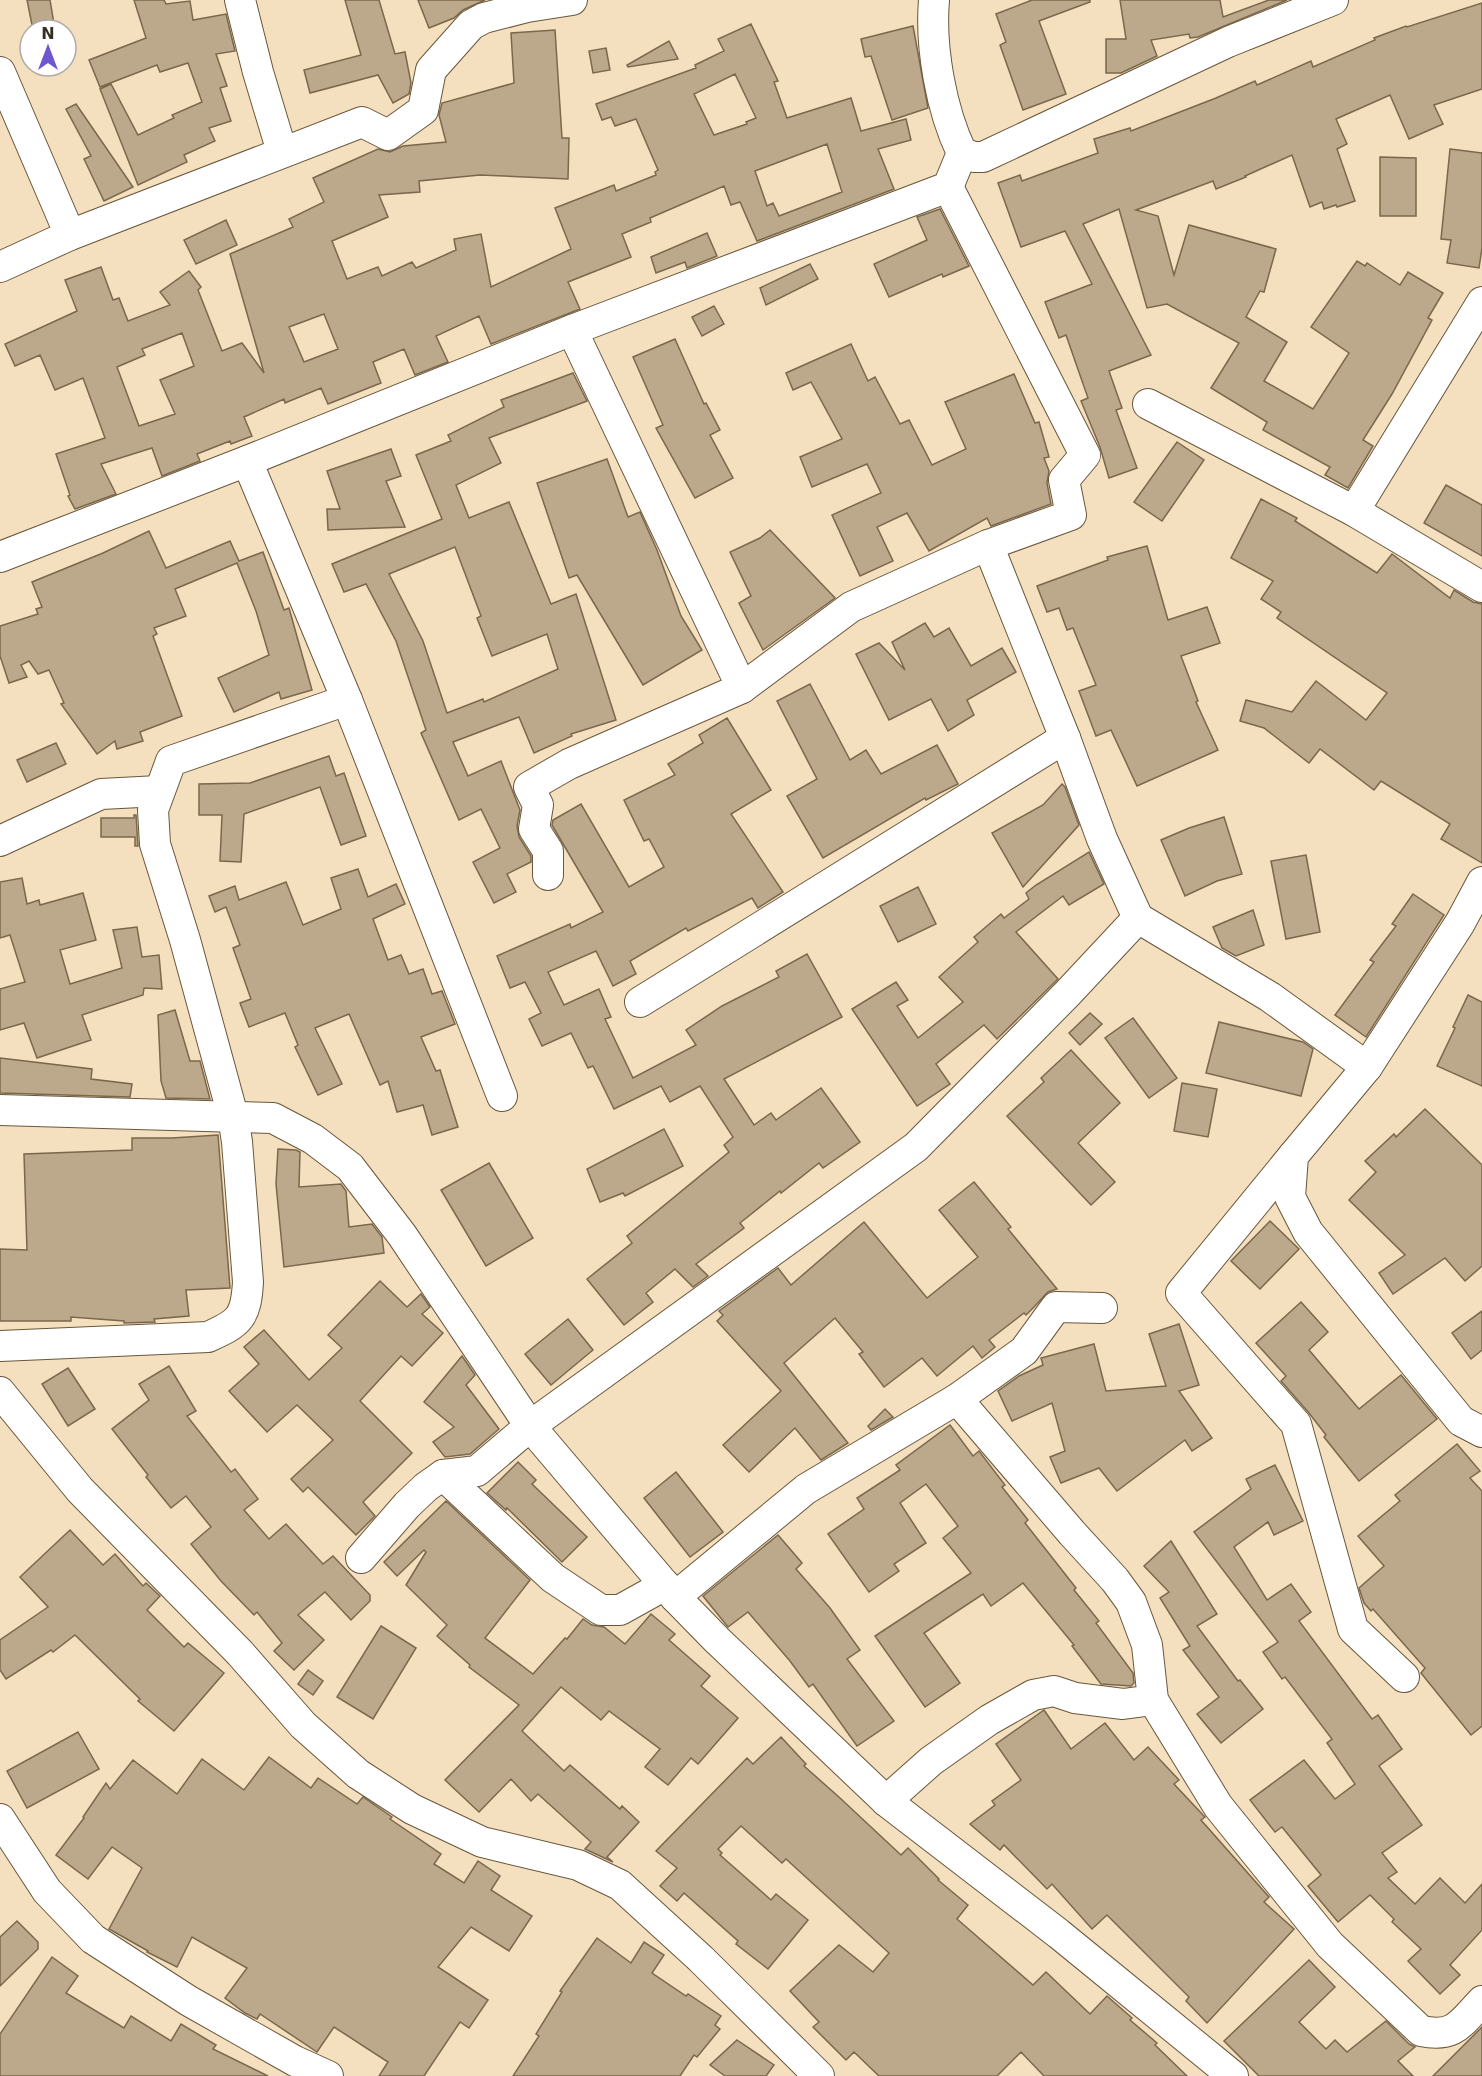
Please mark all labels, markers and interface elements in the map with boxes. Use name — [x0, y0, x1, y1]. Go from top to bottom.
north arrow — [18, 18, 78, 78]
text: N — [41, 24, 55, 43]

